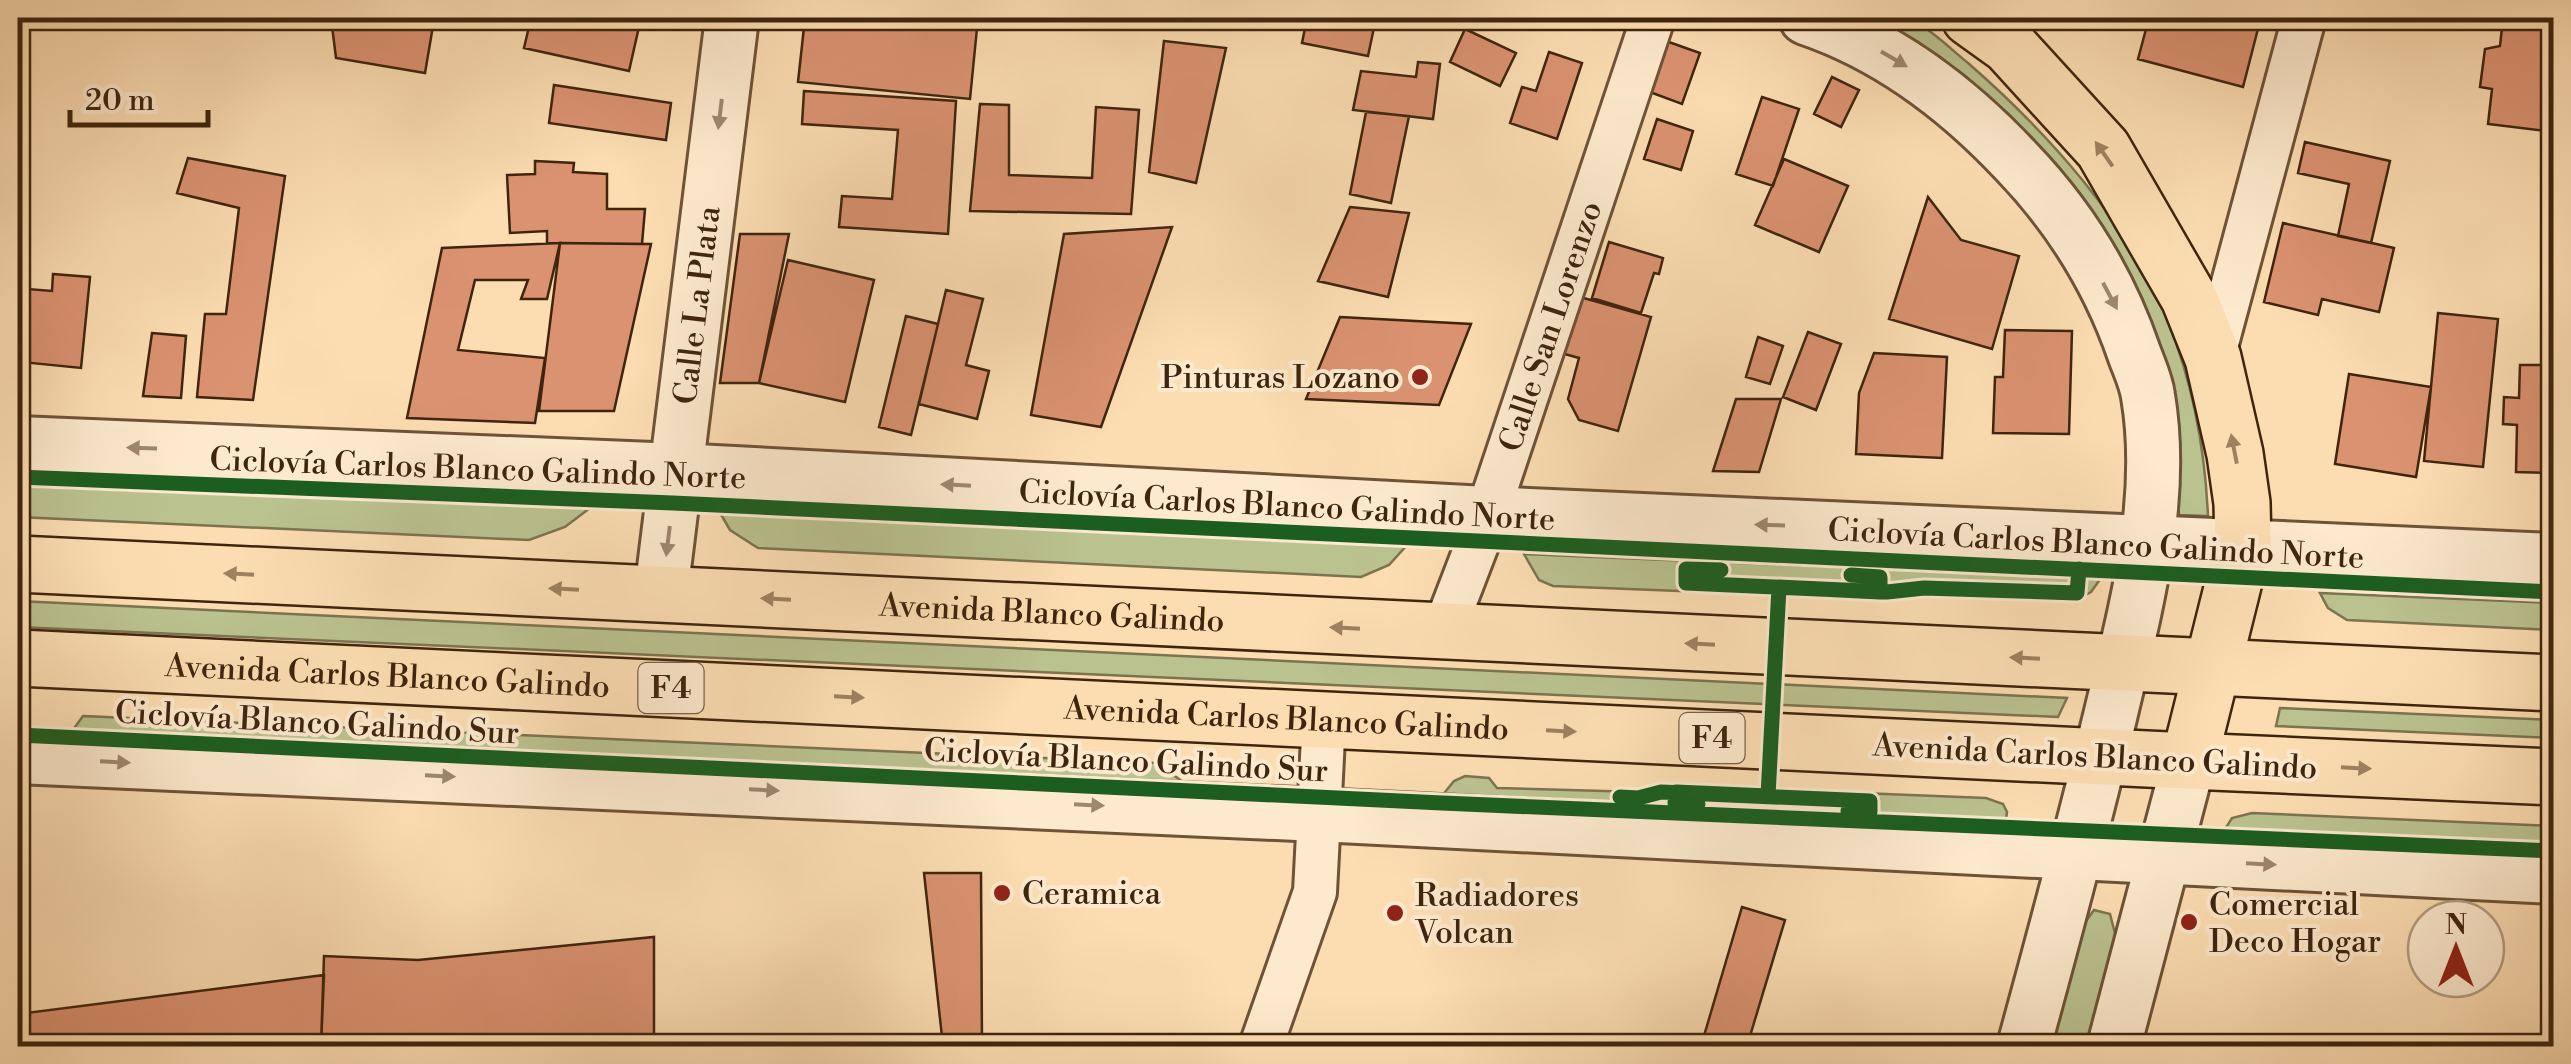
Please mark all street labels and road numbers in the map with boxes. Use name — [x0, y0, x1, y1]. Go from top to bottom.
street label: Calle San Lorenzo — [1491, 196, 1611, 457]
street label: Calle La Plata — [665, 203, 730, 407]
street label: Ciclovía Carlos Blanco Galindo Norte — [209, 440, 747, 498]
street label: Ciclovía Carlos Blanco Galindo Norte — [1018, 472, 1556, 540]
street label: Ciclovía Carlos Blanco Galindo Norte — [1827, 510, 2365, 578]
street label: Avenida Blanco Galindo — [877, 585, 1225, 642]
street label: Avenida Carlos Blanco Galindo — [163, 646, 611, 707]
road number: F4 — [638, 663, 704, 713]
street label: Avenida Carlos Blanco Galindo — [1062, 689, 1510, 750]
street label: Ciclovía Blanco Galindo Sur — [114, 692, 520, 754]
road number: F4 — [1680, 713, 1744, 763]
street label: Avenida Carlos Blanco Galindo — [1871, 725, 2318, 789]
street label: Ciclovía Blanco Galindo Sur — [923, 730, 1329, 792]

